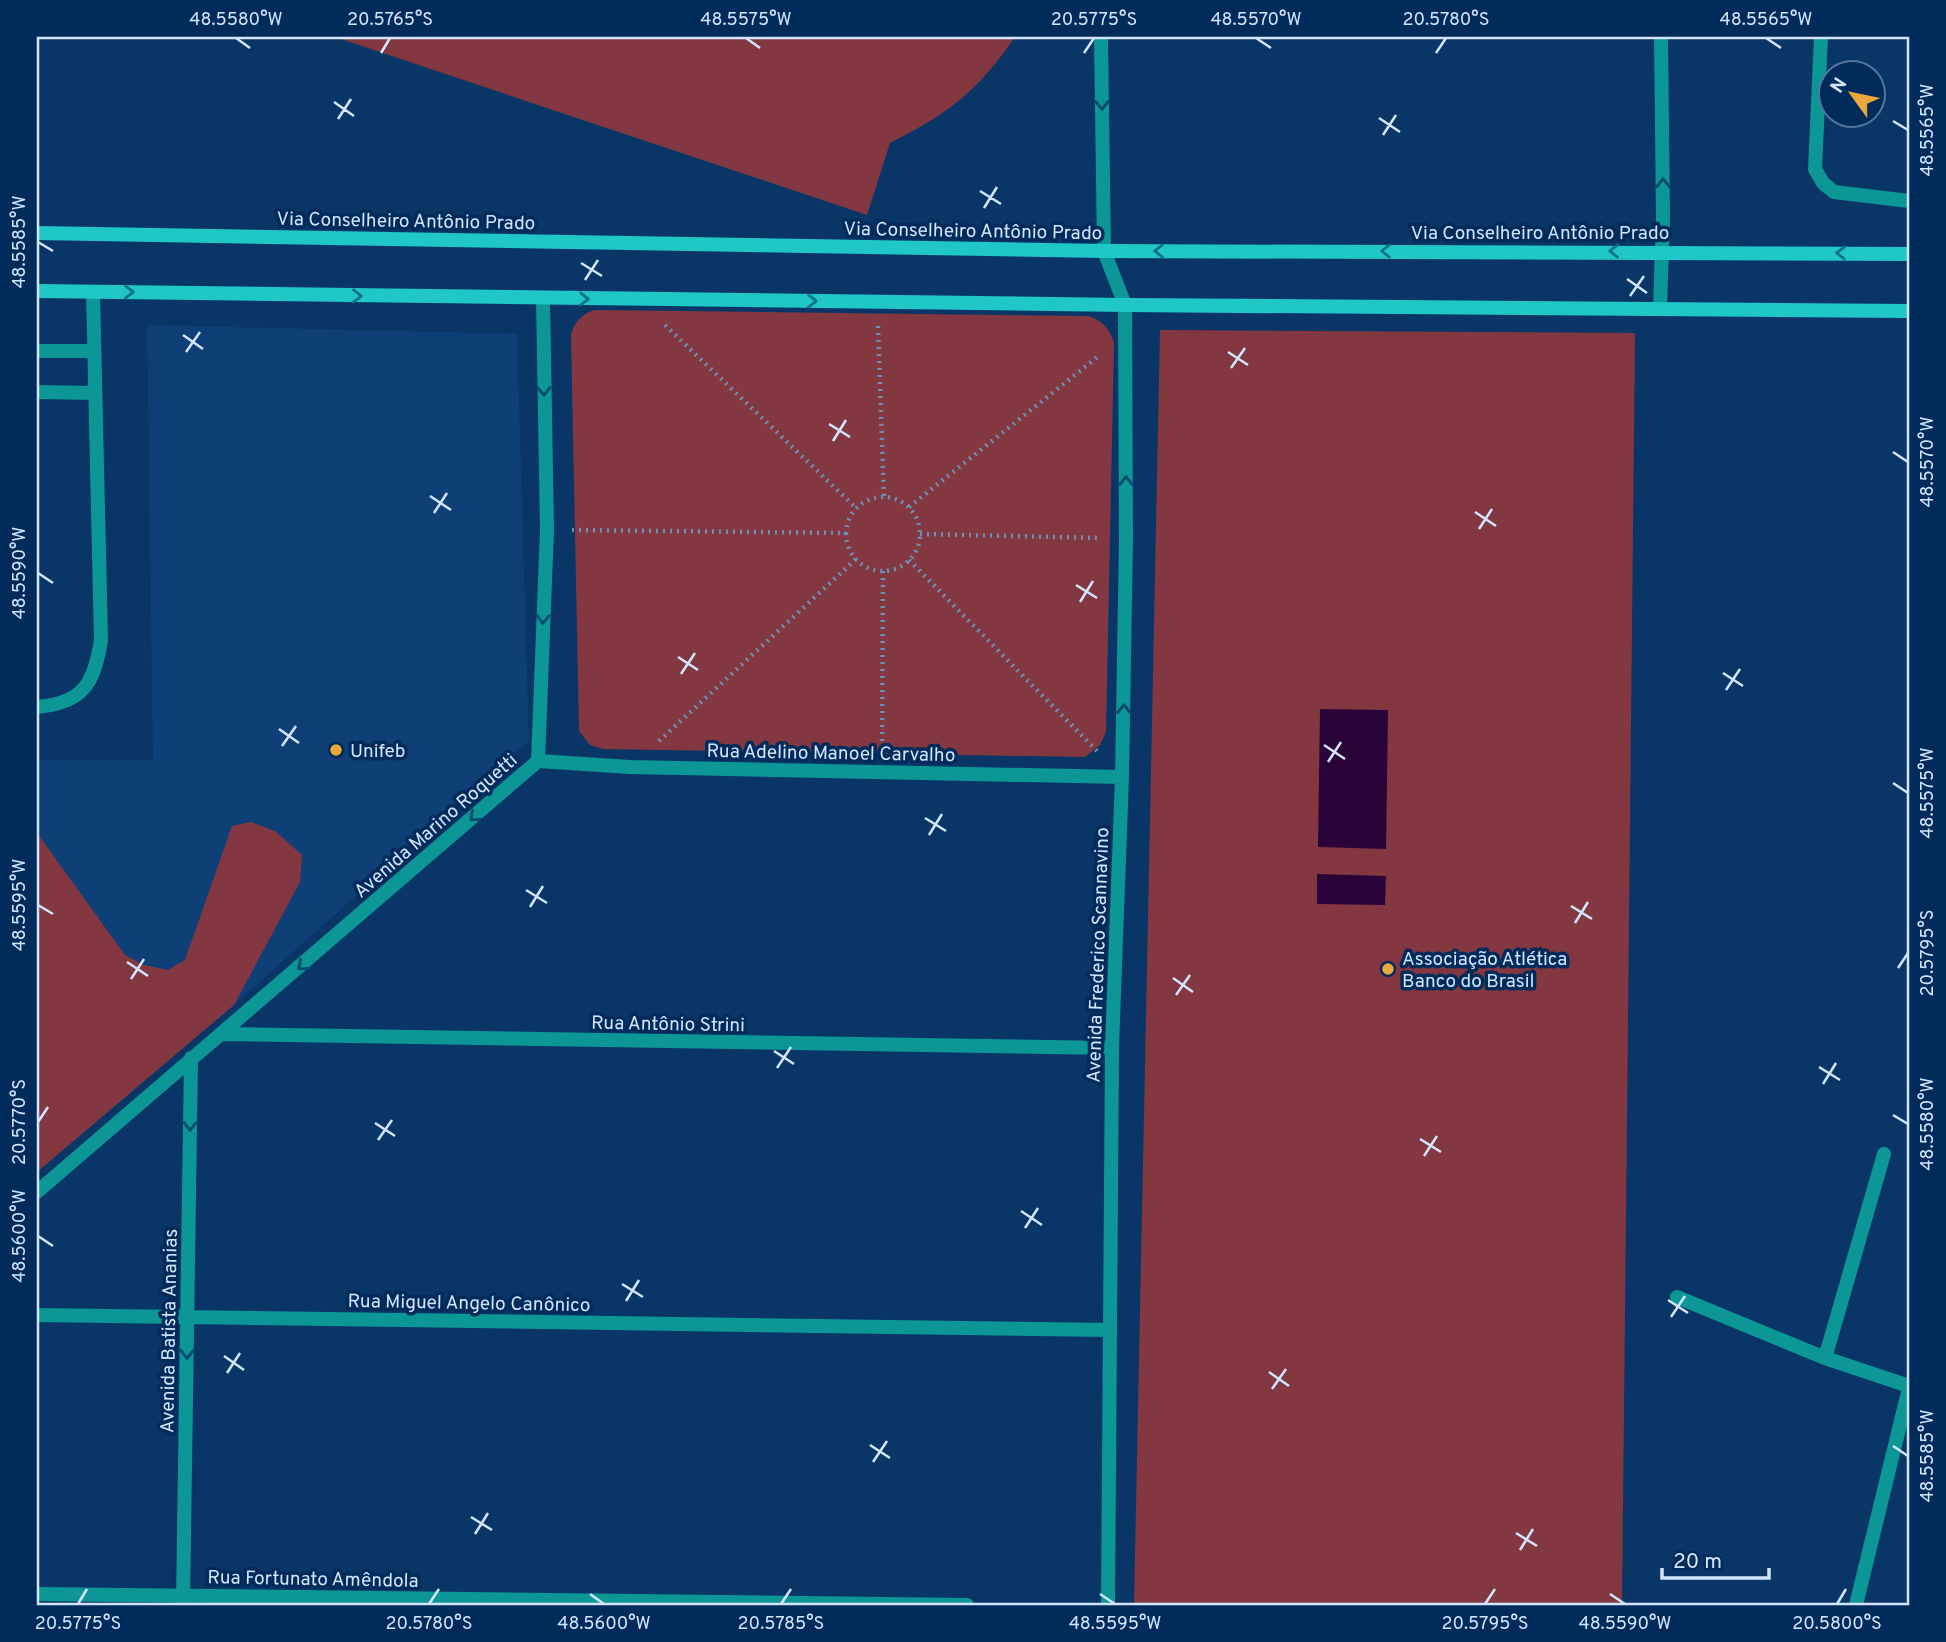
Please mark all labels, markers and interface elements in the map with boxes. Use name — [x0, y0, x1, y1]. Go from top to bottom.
text: 48.5580°W — [189, 9, 283, 32]
text: 20.5765°S — [347, 9, 433, 32]
text: 48.5575°W — [700, 9, 792, 32]
text: 20.5775°S — [1051, 9, 1137, 32]
text: 48.5570°W — [1210, 9, 1302, 32]
text: 20.5780°S — [1403, 9, 1490, 32]
text: 48.5565°W — [1720, 9, 1812, 32]
north arrow — [1816, 60, 1886, 130]
text: N — [1826, 74, 1853, 98]
text: 48.5565°W — [1917, 84, 1940, 176]
one-way arrow — [1094, 100, 1109, 111]
one-way arrow — [1655, 178, 1671, 188]
text: 48.5585°W — [9, 195, 32, 289]
street label: Via Conselheiro Antônio Prado — [276, 208, 535, 236]
street label: Via Conselheiro Antônio Prado — [843, 218, 1102, 246]
street label: Via Conselheiro Antônio Prado — [1411, 222, 1669, 246]
one-way arrow — [1153, 243, 1163, 259]
one-way arrow — [1380, 243, 1391, 259]
one-way arrow — [1608, 244, 1619, 259]
one-way arrow — [1835, 245, 1846, 261]
one-way arrow — [125, 284, 135, 300]
one-way arrow — [352, 288, 363, 303]
one-way arrow — [580, 291, 590, 307]
one-way arrow — [807, 293, 818, 309]
one-way arrow — [537, 386, 552, 397]
text: 48.5570°W — [1917, 416, 1940, 508]
one-way arrow — [1118, 475, 1134, 486]
text: 48.5590°W — [9, 527, 32, 619]
one-way arrow — [536, 613, 551, 624]
one-way arrow — [1116, 703, 1131, 714]
place label: Unifeb — [350, 740, 405, 764]
street label: Rua Adelino Manoel Carvalho — [706, 740, 956, 768]
marker: Unifeb — [328, 742, 344, 758]
text: 48.5575°W — [1917, 747, 1940, 839]
street label: Avenida Marino Roquetti — [350, 749, 523, 904]
one-way arrow — [469, 809, 482, 821]
street label: Avenida Frederico Scannavino — [1083, 827, 1115, 1083]
text: 48.5595°W — [9, 859, 32, 951]
text: 20.5795°S — [1917, 909, 1940, 997]
place label: Associação Atlética Banco do Brasil — [1402, 948, 1567, 994]
one-way arrow — [297, 958, 310, 970]
marker: Associação Atlética Banco do Brasil — [1380, 961, 1396, 977]
street label: Rua Antônio Strini — [591, 1012, 745, 1038]
text: 48.5580°W — [1917, 1077, 1940, 1171]
text: 20.5770°S — [9, 1079, 32, 1165]
one-way arrow — [182, 1122, 198, 1132]
text: 48.5600°W — [9, 1189, 32, 1283]
street label: Avenida Batista Ananias — [156, 1229, 184, 1433]
street label: Rua Miguel Angelo Canônico — [347, 1290, 591, 1318]
one-way arrow — [179, 1349, 194, 1360]
text: 48.5585°W — [1917, 1409, 1940, 1503]
scale bar — [1662, 1537, 1769, 1581]
text: 20 m — [1673, 1549, 1722, 1576]
street label: Rua Fortunato Amêndola — [207, 1566, 419, 1594]
text: 20.5775°S — [35, 1613, 121, 1636]
text: 20.5780°S — [386, 1613, 473, 1636]
text: 48.5600°W — [557, 1613, 651, 1636]
text: 20.5785°S — [738, 1613, 824, 1636]
text: 48.5595°W — [1069, 1613, 1161, 1636]
text: 20.5795°S — [1441, 1613, 1529, 1636]
text: 48.5590°W — [1579, 1613, 1671, 1636]
text: 20.5800°S — [1792, 1613, 1882, 1636]

